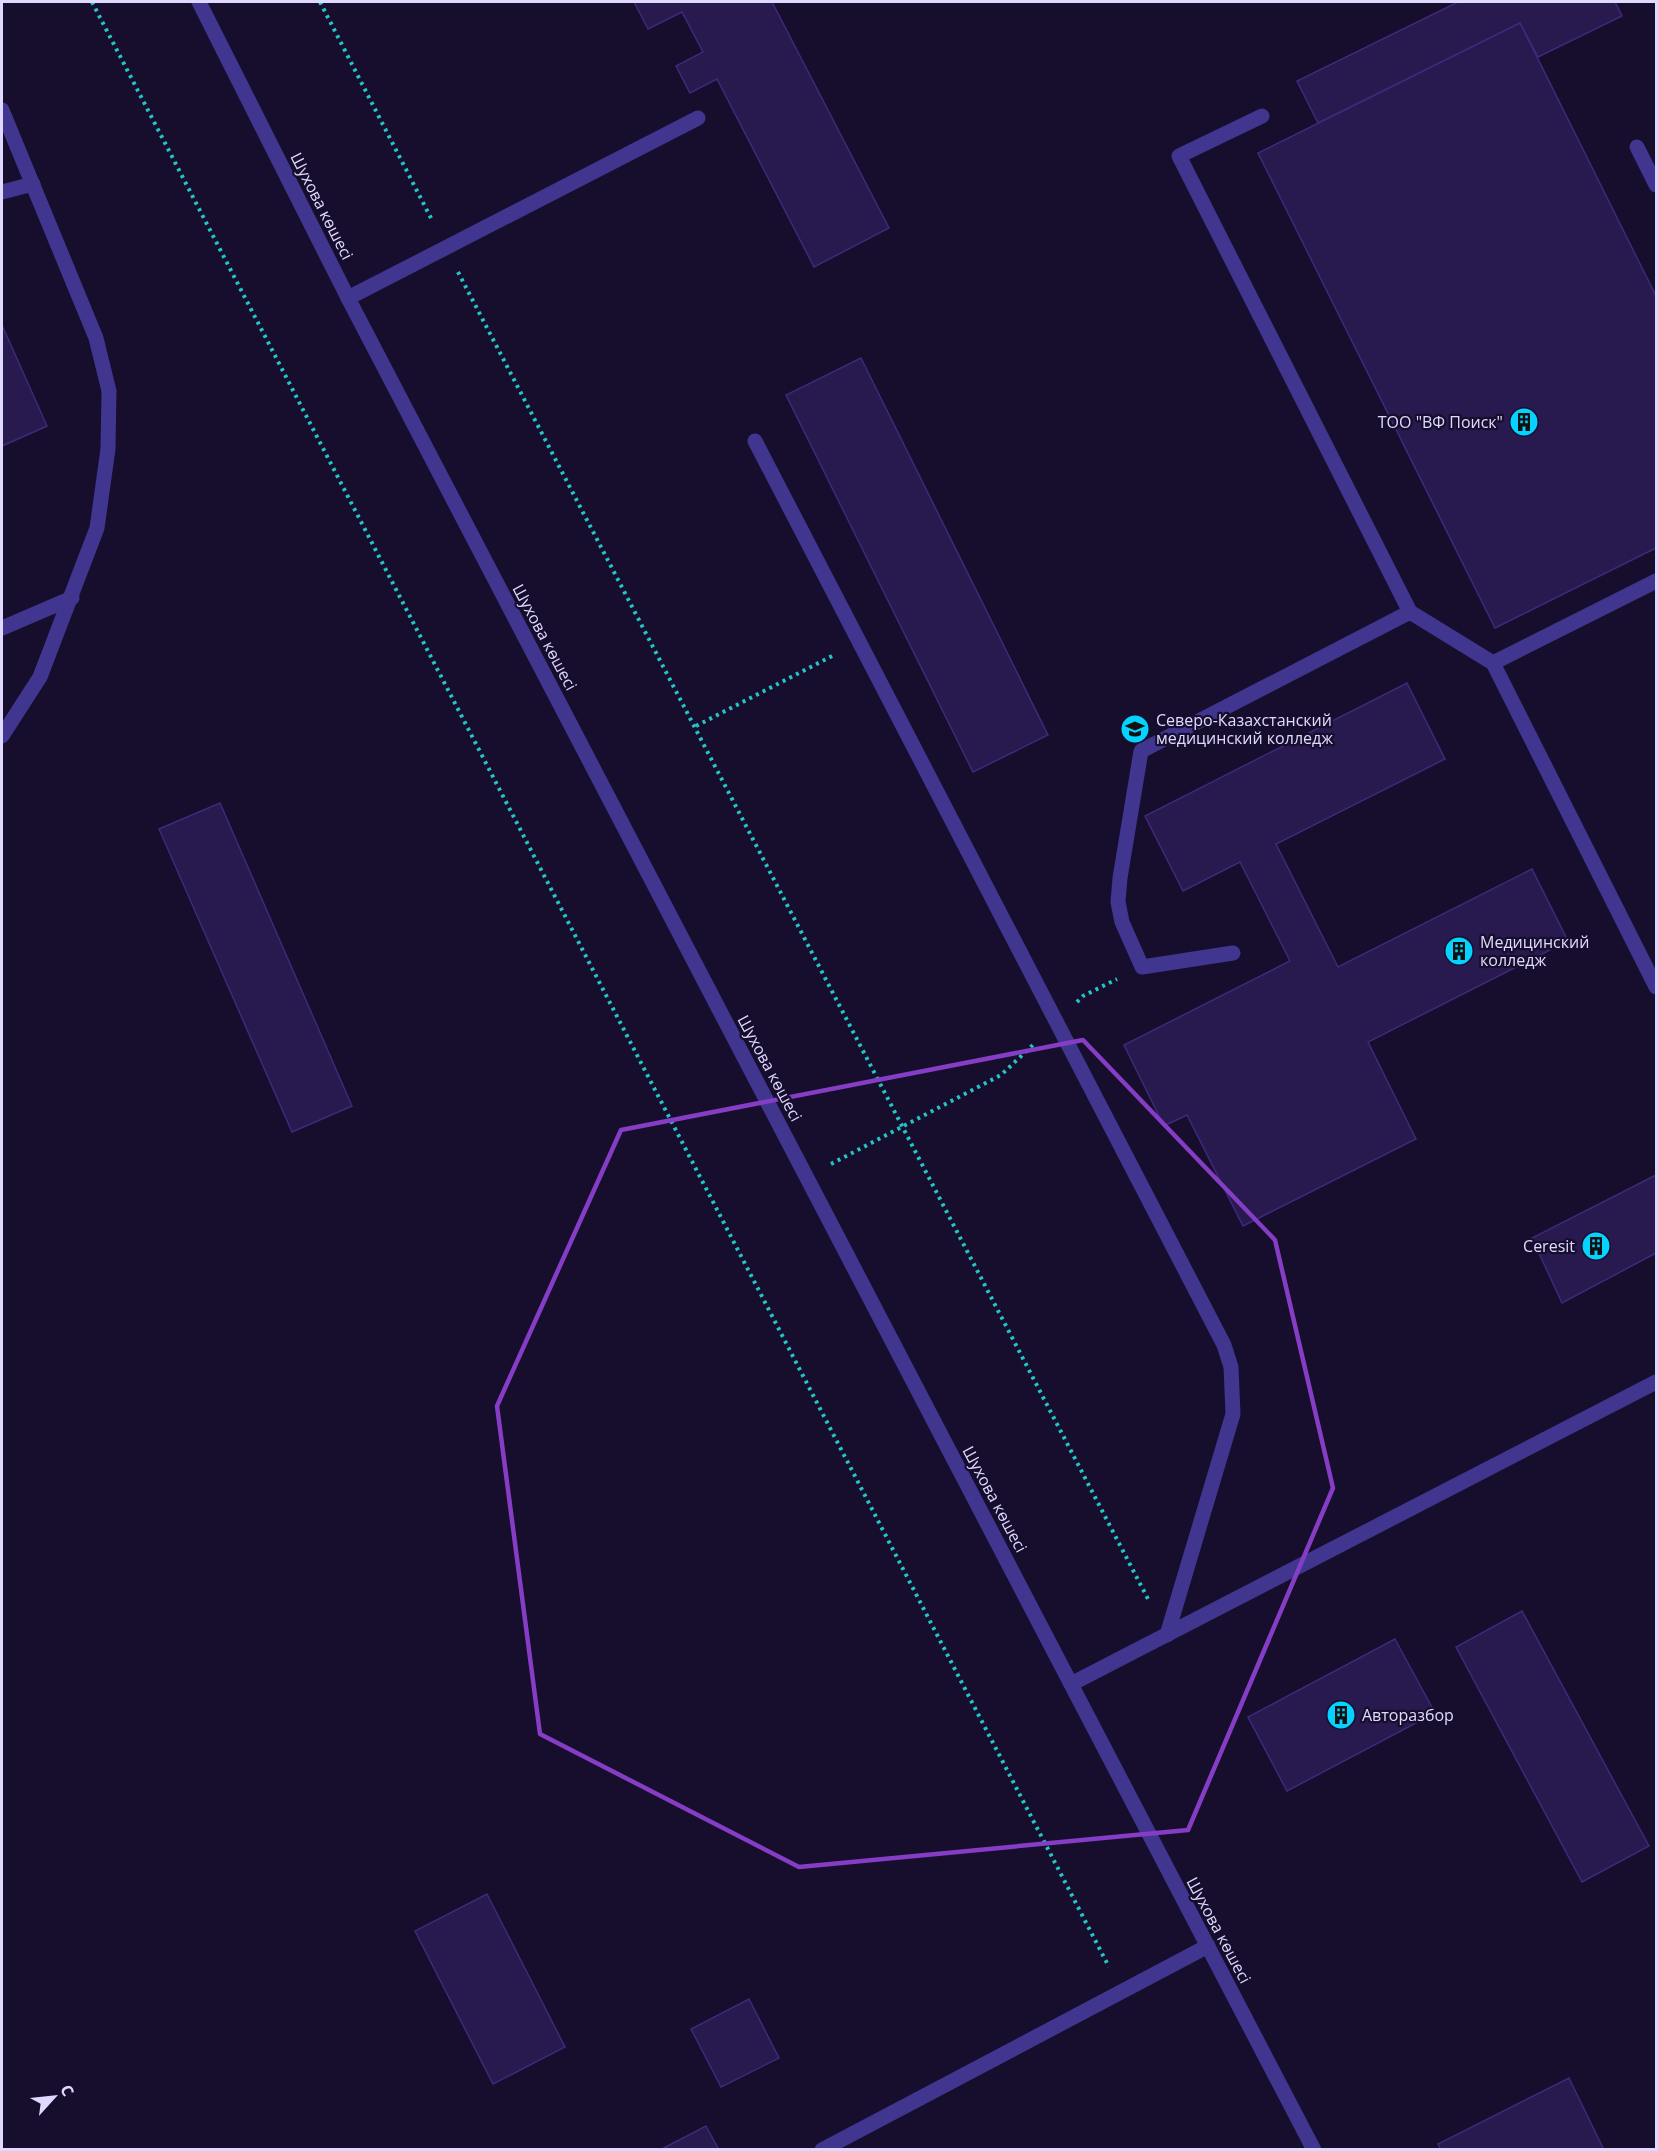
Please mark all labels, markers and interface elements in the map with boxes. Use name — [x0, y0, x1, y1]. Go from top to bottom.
street label: Шухова көшесі — [286, 149, 358, 263]
building icon: ТОО "ВФ Поиск" — [1508, 406, 1540, 438]
place label: ТОО "ВФ Поиск" — [1378, 411, 1503, 433]
street label: Шухова көшесі — [508, 580, 582, 694]
place label: Северо-Казахстанский медицинский колледж — [1156, 709, 1333, 749]
school or university icon: Северо-Казахстанский медицинский колледж — [1119, 713, 1151, 745]
place label: Медицинский колледж — [1480, 931, 1589, 971]
building icon: Медицинский колледж — [1443, 935, 1475, 967]
street label: Шухова көшесі — [733, 1011, 807, 1125]
building icon: Ceresit — [1580, 1230, 1612, 1262]
place label: Ceresit — [1523, 1235, 1575, 1257]
street label: Шухова көшесі — [958, 1442, 1032, 1556]
building icon: Авторазбор — [1325, 1699, 1357, 1731]
place label: Авторазбор — [1362, 1704, 1454, 1726]
street label: Шухова көшесі — [1182, 1873, 1256, 1987]
north arrow — [24, 2067, 84, 2127]
text: С — [55, 2081, 79, 2100]

